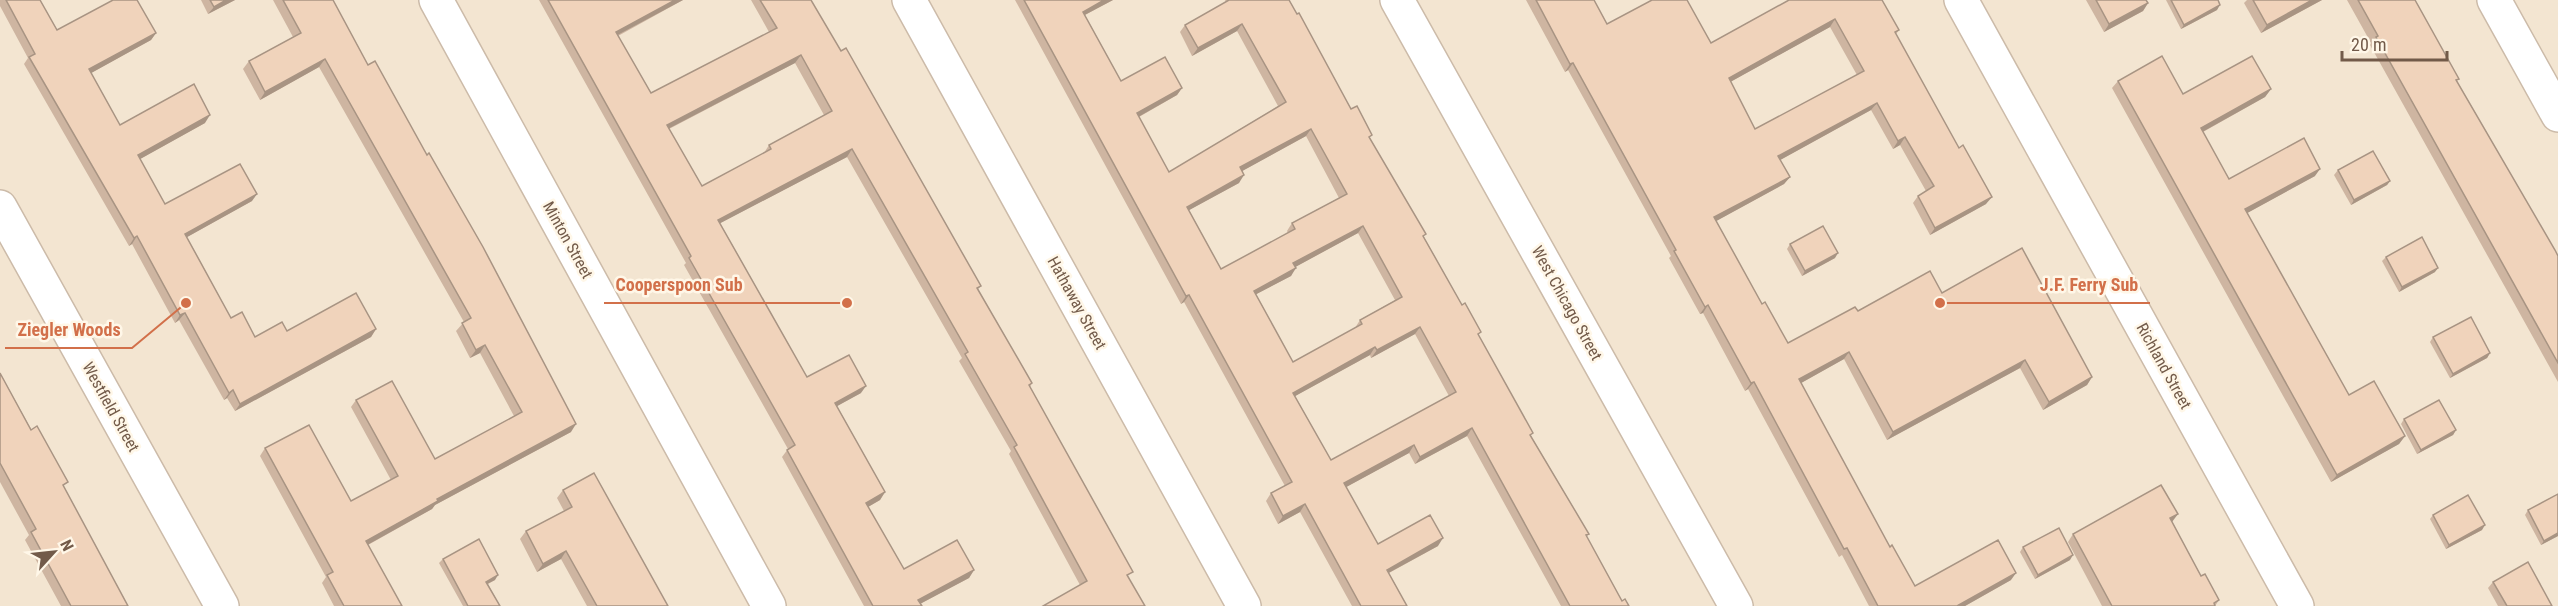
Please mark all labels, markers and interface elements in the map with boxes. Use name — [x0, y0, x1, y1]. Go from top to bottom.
scale bar — [2342, 24, 2447, 62]
text: 20 m — [2351, 34, 2386, 55]
street label: Minton Street — [539, 198, 597, 282]
street label: West Chicago Street — [1528, 243, 1606, 364]
street label: Hathaway Street — [1044, 253, 1111, 353]
callout: Cooperspoon Sub — [604, 267, 755, 303]
callout: J.F. Ferry Sub — [2028, 267, 2150, 303]
text: Cooperspoon Sub — [615, 274, 743, 295]
text: J.F. Ferry Sub — [2040, 274, 2138, 295]
callout: Ziegler Woods — [5, 312, 132, 348]
text: Ziegler Woods — [17, 319, 121, 340]
street label: Richland Street — [2133, 320, 2196, 413]
street label: Westfield Street — [79, 359, 144, 455]
north arrow — [24, 522, 84, 582]
text: N — [56, 537, 78, 554]

